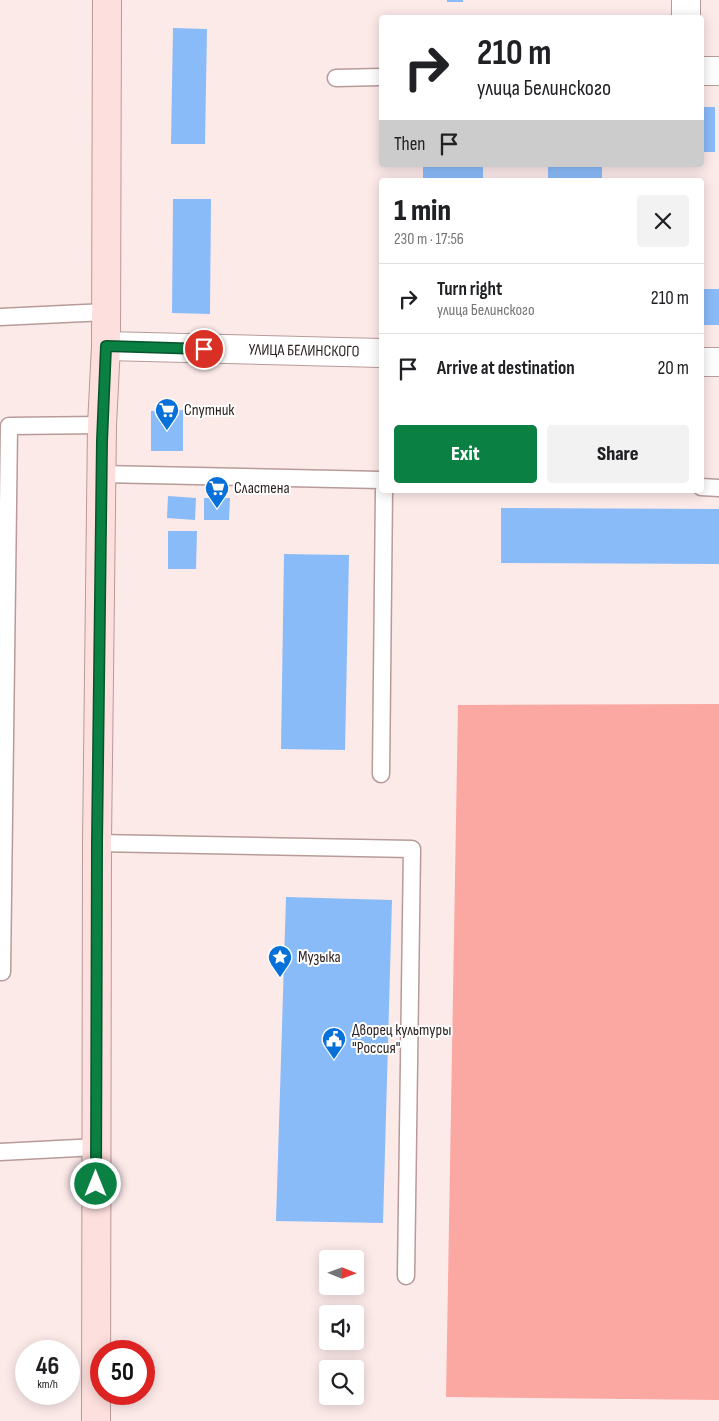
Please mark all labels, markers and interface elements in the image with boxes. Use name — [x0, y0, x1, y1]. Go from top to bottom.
text: 210 m — [477, 32, 551, 75]
icon: right — [394, 35, 459, 100]
text: улица Белинского — [477, 75, 611, 102]
icon: arrive — [435, 130, 463, 158]
text: Then — [394, 133, 425, 156]
text: 1 min — [394, 193, 451, 229]
button: close — [637, 195, 689, 247]
text: 230 m · 17:56 — [394, 230, 464, 249]
text: Turn right — [437, 278, 502, 301]
icon: right — [394, 285, 422, 313]
text: 210 m — [651, 287, 689, 310]
text: улица Белинского — [437, 301, 535, 320]
pin — [183, 328, 225, 370]
icon: arrive — [190, 335, 218, 363]
street label: УЛИЦА БЕЛИНСКОГО — [248, 341, 360, 361]
icon: arrive — [394, 355, 422, 383]
text: Arrive at destination — [437, 357, 575, 380]
text: 20 m — [657, 357, 689, 380]
supermarket icon: Спутник — [154, 397, 180, 431]
place label: Спутник — [184, 401, 235, 420]
button: Exit — [394, 425, 537, 483]
button: Share — [547, 425, 689, 483]
supermarket icon: Сластена — [204, 475, 230, 509]
place label: Сластена — [234, 479, 290, 498]
place icon: Музыка — [267, 944, 293, 978]
place label: Музыка — [298, 948, 341, 967]
place label: Дворец культуры "Россия" — [352, 1021, 451, 1058]
public building icon: Дворец культуры "Россия" — [321, 1026, 347, 1060]
position arrow — [69, 1157, 121, 1209]
north arrow — [319, 1250, 364, 1295]
map controls — [319, 1250, 364, 1405]
button: sound — [319, 1305, 364, 1350]
speed limit sign: 50 — [90, 1340, 155, 1405]
text: 46 — [36, 1351, 59, 1382]
button: search — [319, 1360, 364, 1405]
text: km/h — [37, 1377, 58, 1392]

